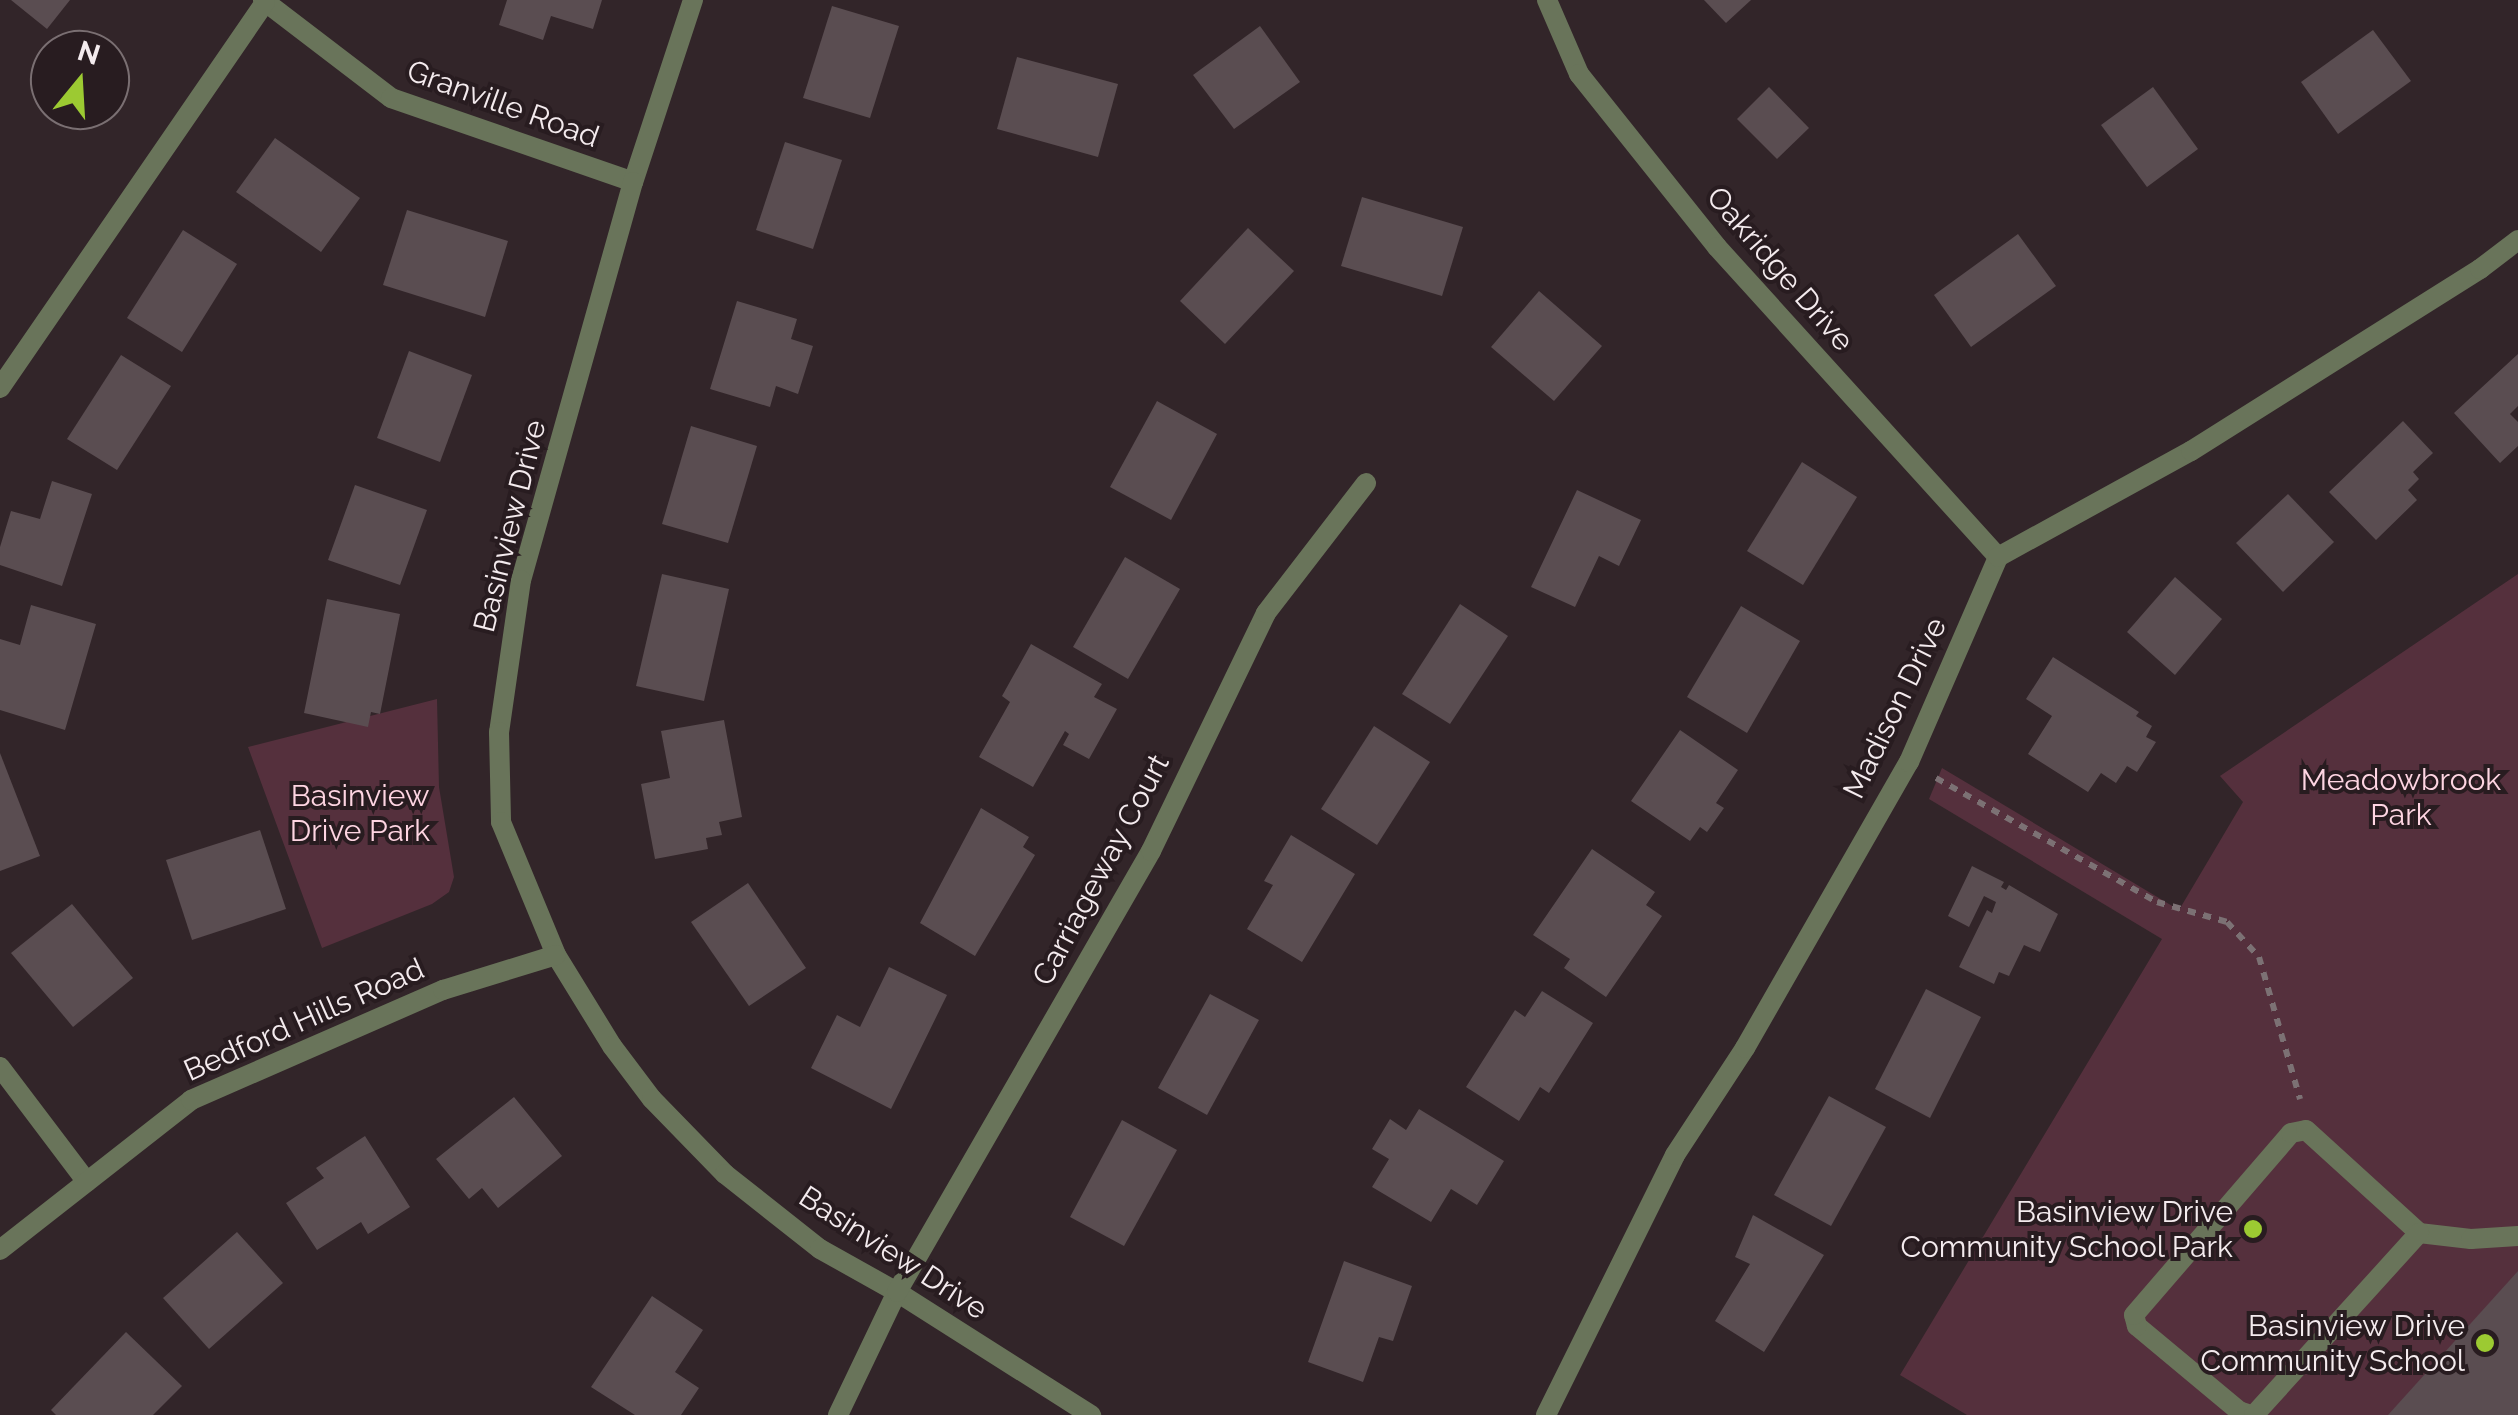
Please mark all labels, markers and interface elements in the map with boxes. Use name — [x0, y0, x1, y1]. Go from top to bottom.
north arrow — [30, 30, 130, 130]
text: N — [74, 34, 104, 72]
street label: Granville Road — [402, 53, 604, 155]
street label: Oakridge Drive — [1699, 180, 1861, 358]
street label: Basinview Drive — [466, 416, 554, 636]
street label: Madison Drive — [1836, 612, 1954, 804]
street label: Carriageway Court — [1025, 748, 1177, 992]
park label: Meadowbrook Park — [2301, 762, 2501, 832]
park label: Basinview Drive Park — [290, 778, 430, 848]
street label: Bedford Hills Road — [178, 951, 430, 1089]
street label: Basinview Drive — [792, 1179, 994, 1327]
place label: Basinview Drive Community School Park — [1899, 1194, 2233, 1264]
marker: Basinview Drive Community School Park — [2242, 1218, 2264, 1240]
place label: Basinview Drive Community School — [2200, 1308, 2465, 1378]
marker: Basinview Drive Community School — [2474, 1332, 2496, 1354]

